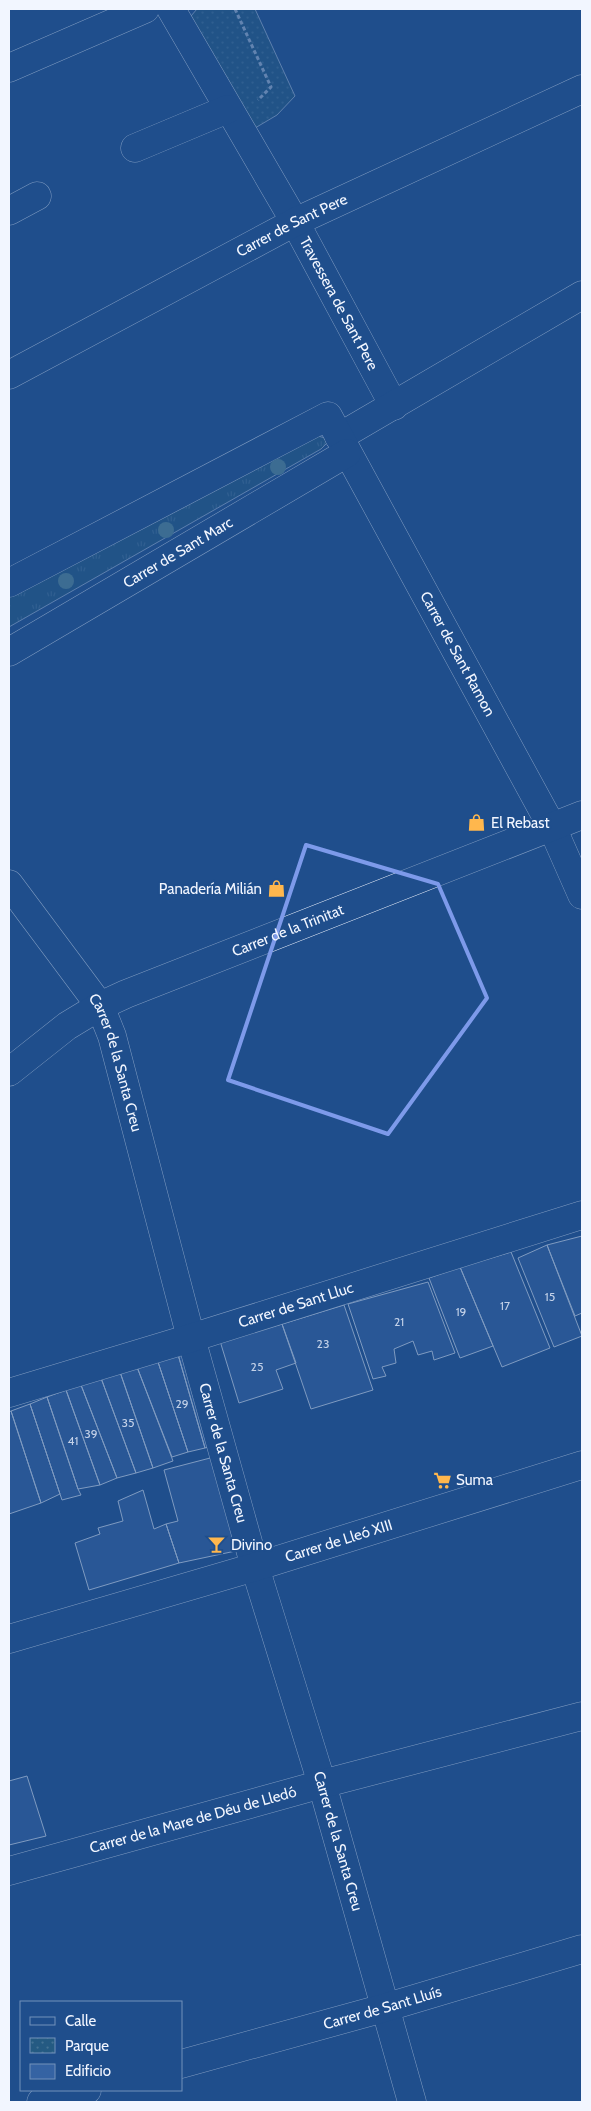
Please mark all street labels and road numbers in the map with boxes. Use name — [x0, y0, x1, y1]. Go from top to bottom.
street label: Carrer de Sant Pere — [233, 190, 350, 261]
street label: Travessera de Sant Pere — [296, 234, 382, 374]
street label: Carrer de Sant Marc — [120, 513, 236, 592]
street label: Carrer de Sant Ramon — [416, 588, 499, 719]
street label: Carrer de la Trinitat — [229, 900, 346, 961]
street label: Carrer de la Santa Creu — [85, 990, 146, 1134]
street label: Carrer de Sant Lluc — [236, 1278, 356, 1332]
street label: Carrer de la Santa Creu — [195, 1381, 251, 1525]
street label: Carrer de Lleó XIII — [283, 1516, 395, 1566]
street label: Carrer de la Santa Creu — [310, 1769, 366, 1913]
street label: Carrer de la Mare de Déu de Lledó — [88, 1783, 298, 1857]
street label: Carrer de Sant Lluís — [321, 1982, 443, 2033]

